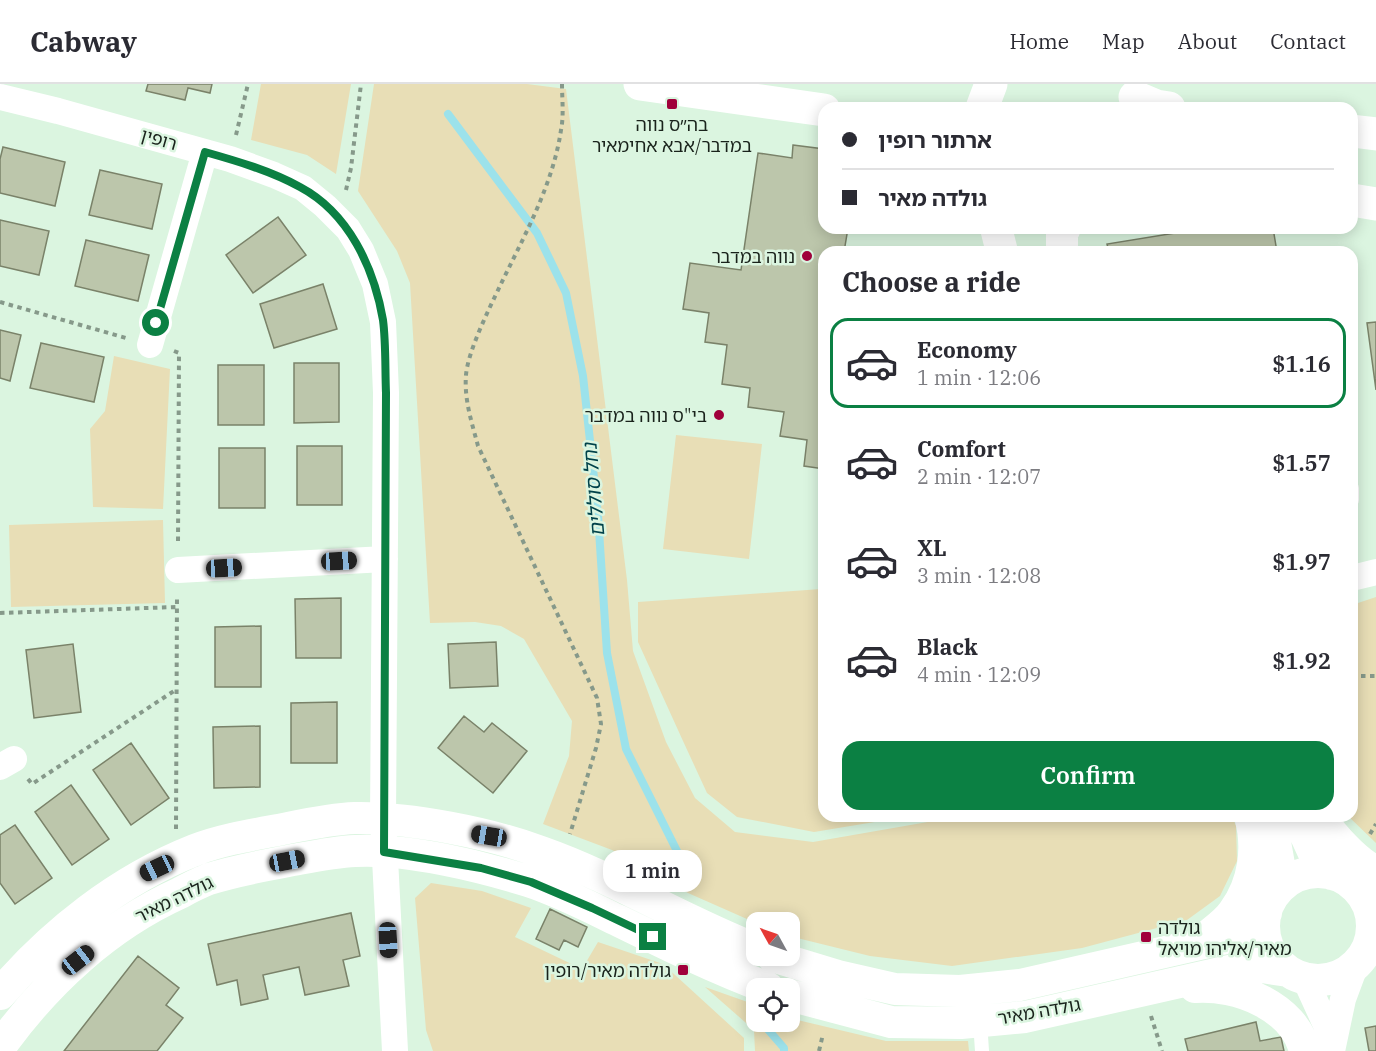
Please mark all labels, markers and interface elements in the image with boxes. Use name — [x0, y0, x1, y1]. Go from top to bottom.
text: Cabway — [30, 23, 137, 60]
text: Home — [1009, 27, 1069, 55]
text: Map — [1102, 27, 1145, 55]
text: About — [1178, 27, 1237, 55]
text: Contact — [1270, 27, 1346, 55]
marker: בה״ס נווה במדבר/אבא אחימאיר — [665, 97, 679, 111]
place label: בה״ס נווה במדבר/אבא אחימאיר — [592, 113, 752, 157]
street label: רופין — [138, 123, 180, 155]
text: ארתור רופין — [878, 125, 992, 154]
text: גולדה מאיר — [878, 183, 987, 212]
place label: נווה במדבר — [711, 245, 795, 268]
marker: נווה במדבר — [800, 249, 814, 263]
text: Choose a ride — [842, 264, 1021, 299]
route start — [142, 309, 169, 336]
text: Economy — [917, 335, 1017, 364]
icon: car — [845, 336, 899, 390]
text: $1.16 — [1272, 349, 1331, 378]
text: 1 min · 12:06 — [917, 364, 1041, 391]
place label: בי"ס נווה במדבר — [585, 404, 707, 427]
marker: בי"ס נווה במדבר — [712, 408, 726, 422]
text: Comfort — [917, 434, 1006, 463]
icon: car — [845, 435, 899, 489]
water label: נחל סוללים — [575, 440, 611, 538]
text: $1.57 — [1272, 448, 1331, 477]
text: 2 min · 12:07 — [917, 463, 1041, 490]
text: XL — [917, 533, 947, 562]
icon: car — [845, 534, 899, 588]
text: $1.97 — [1272, 547, 1331, 576]
car — [321, 551, 357, 571]
car — [206, 558, 242, 578]
text: 3 min · 12:08 — [917, 562, 1041, 589]
text: Black — [917, 632, 978, 661]
icon: car — [845, 633, 899, 687]
text: $1.92 — [1272, 646, 1331, 675]
text: 4 min · 12:09 — [917, 661, 1041, 688]
button: Confirm — [842, 741, 1334, 810]
car — [470, 824, 508, 848]
car — [268, 849, 306, 873]
callout: 1 min — [604, 850, 702, 892]
car — [137, 852, 177, 884]
text: 1 min — [625, 857, 680, 884]
street label: גולדה מאיר — [131, 870, 217, 928]
north arrow — [746, 912, 800, 966]
map controls — [746, 912, 800, 1032]
place label: גולדה מאיר/אליהו מויאל — [1158, 916, 1292, 960]
car — [378, 922, 398, 958]
route end — [639, 923, 666, 950]
marker: גולדה מאיר/אליהו מויאל — [1139, 930, 1153, 944]
car — [58, 942, 98, 978]
place label: גולדה מאיר/רופין — [544, 959, 671, 982]
marker: גולדה מאיר/רופין — [676, 963, 690, 977]
button: locate — [746, 978, 800, 1032]
street label: גולדה מאיר — [996, 992, 1082, 1030]

